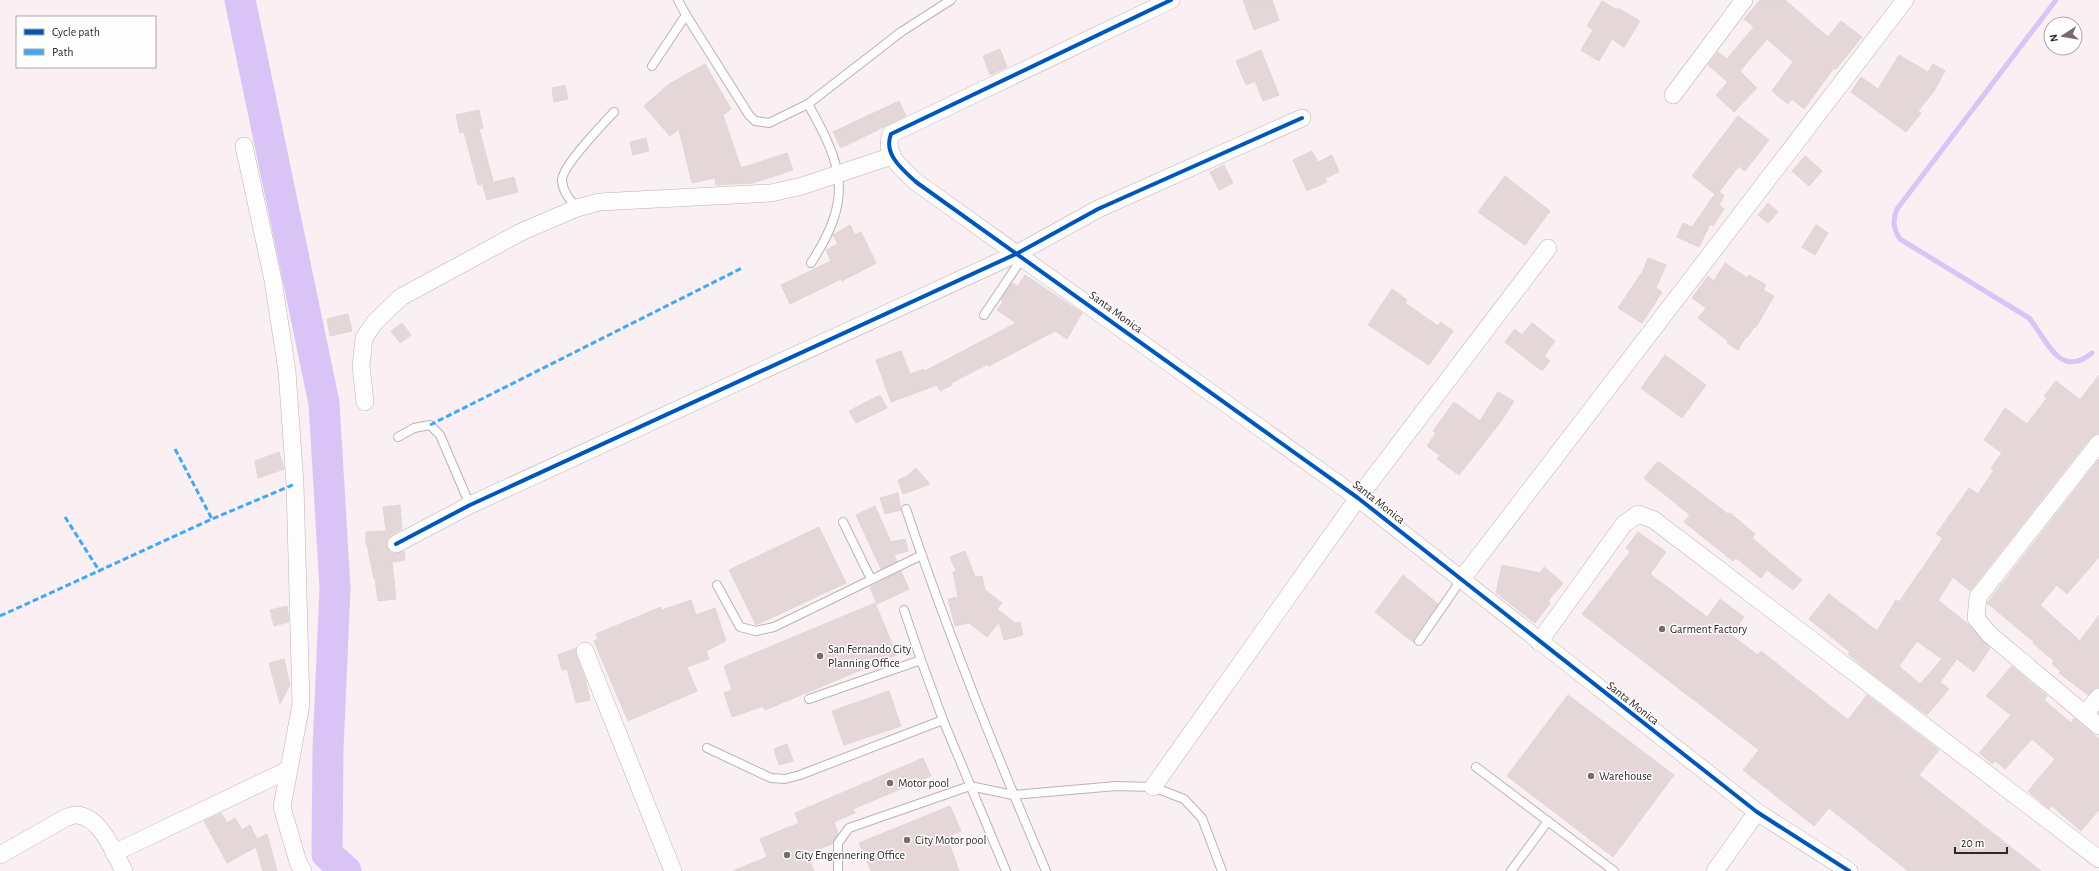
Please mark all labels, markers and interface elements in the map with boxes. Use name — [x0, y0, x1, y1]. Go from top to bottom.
legend — [16, 16, 156, 68]
north arrow — [2043, 16, 2083, 56]
text: Cycle path — [52, 26, 100, 39]
text: N — [2048, 33, 2060, 43]
text: Path — [52, 46, 74, 58]
street label: Santa Monica — [1087, 289, 1145, 335]
street label: Santa Monica — [1351, 478, 1408, 526]
place label: Garment Factory — [1670, 623, 1747, 636]
marker: Garment Factory — [1657, 624, 1667, 634]
place label: San Fernando City Planning Office — [828, 643, 911, 669]
marker: San Fernando City Planning Office — [815, 651, 825, 661]
street label: Santa Monica — [1605, 679, 1662, 727]
place label: Warehouse — [1599, 770, 1652, 782]
marker: Warehouse — [1586, 771, 1596, 781]
place label: Motor pool — [898, 777, 949, 789]
marker: Motor pool — [885, 778, 895, 788]
scale bar — [1955, 829, 2007, 855]
place label: City Motor pool — [915, 834, 986, 847]
marker: City Motor pool — [902, 835, 912, 845]
text: 20 m — [1961, 837, 1984, 849]
place label: City Engennering Office — [795, 849, 905, 862]
marker: City Engennering Office — [782, 850, 792, 860]

